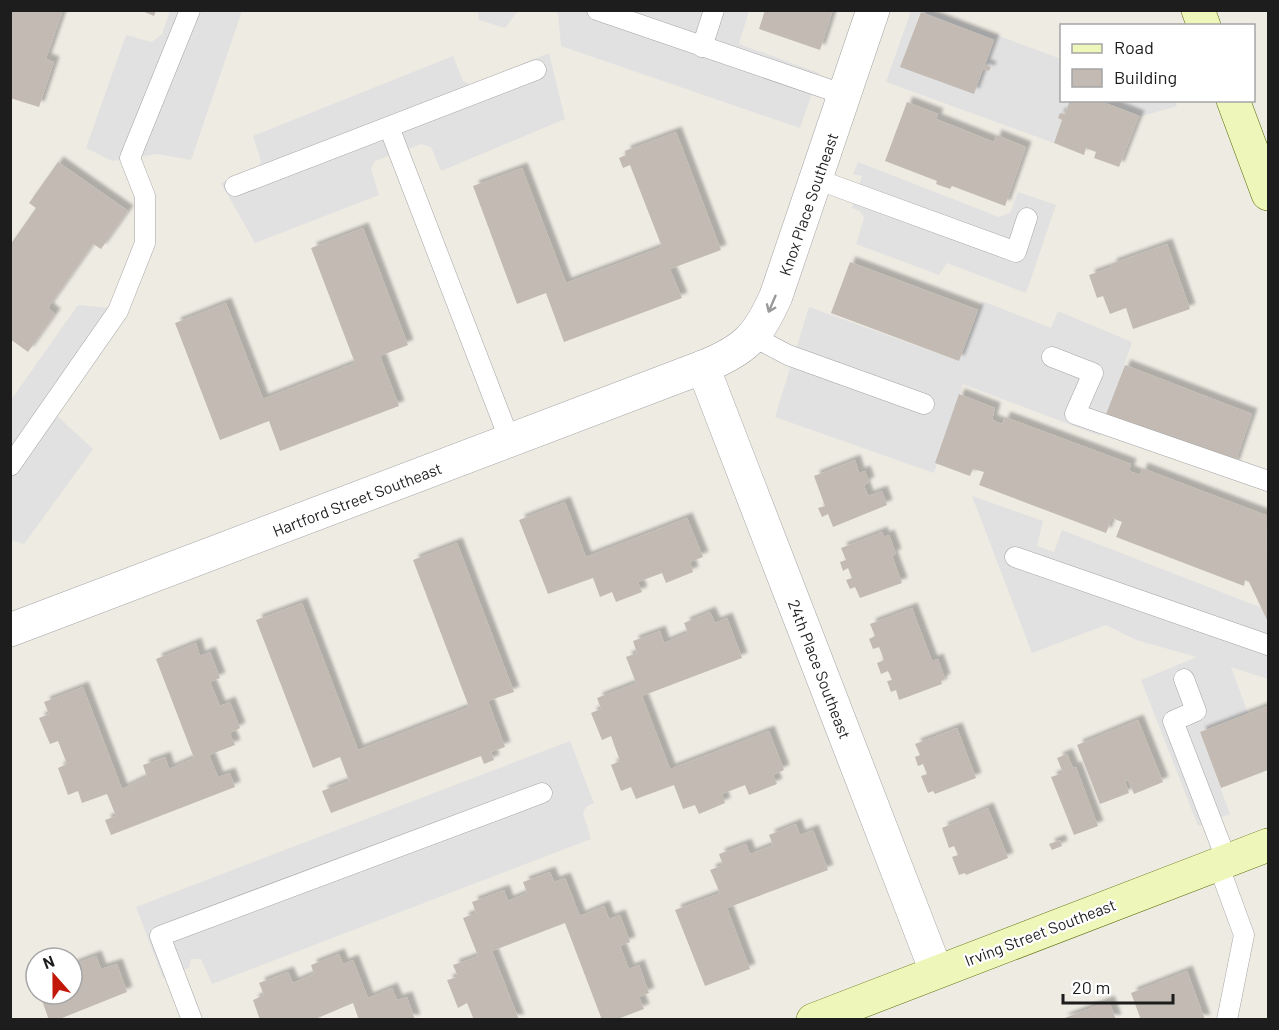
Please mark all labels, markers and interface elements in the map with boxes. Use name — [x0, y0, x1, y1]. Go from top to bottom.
legend — [1060, 24, 1255, 102]
text: Road — [1114, 36, 1154, 58]
text: Building — [1114, 66, 1177, 88]
street label: Knox Place Southeast — [775, 130, 841, 278]
one-way arrow — [766, 295, 777, 313]
street label: Hartford Street Southeast — [270, 458, 444, 540]
street label: 24th Place Southeast — [785, 597, 855, 741]
street label: Irving Street Southeast — [962, 894, 1118, 970]
north arrow — [24, 946, 84, 1006]
text: N — [40, 951, 57, 972]
scale bar — [1063, 967, 1172, 1005]
text: 20 m — [1072, 976, 1110, 998]

